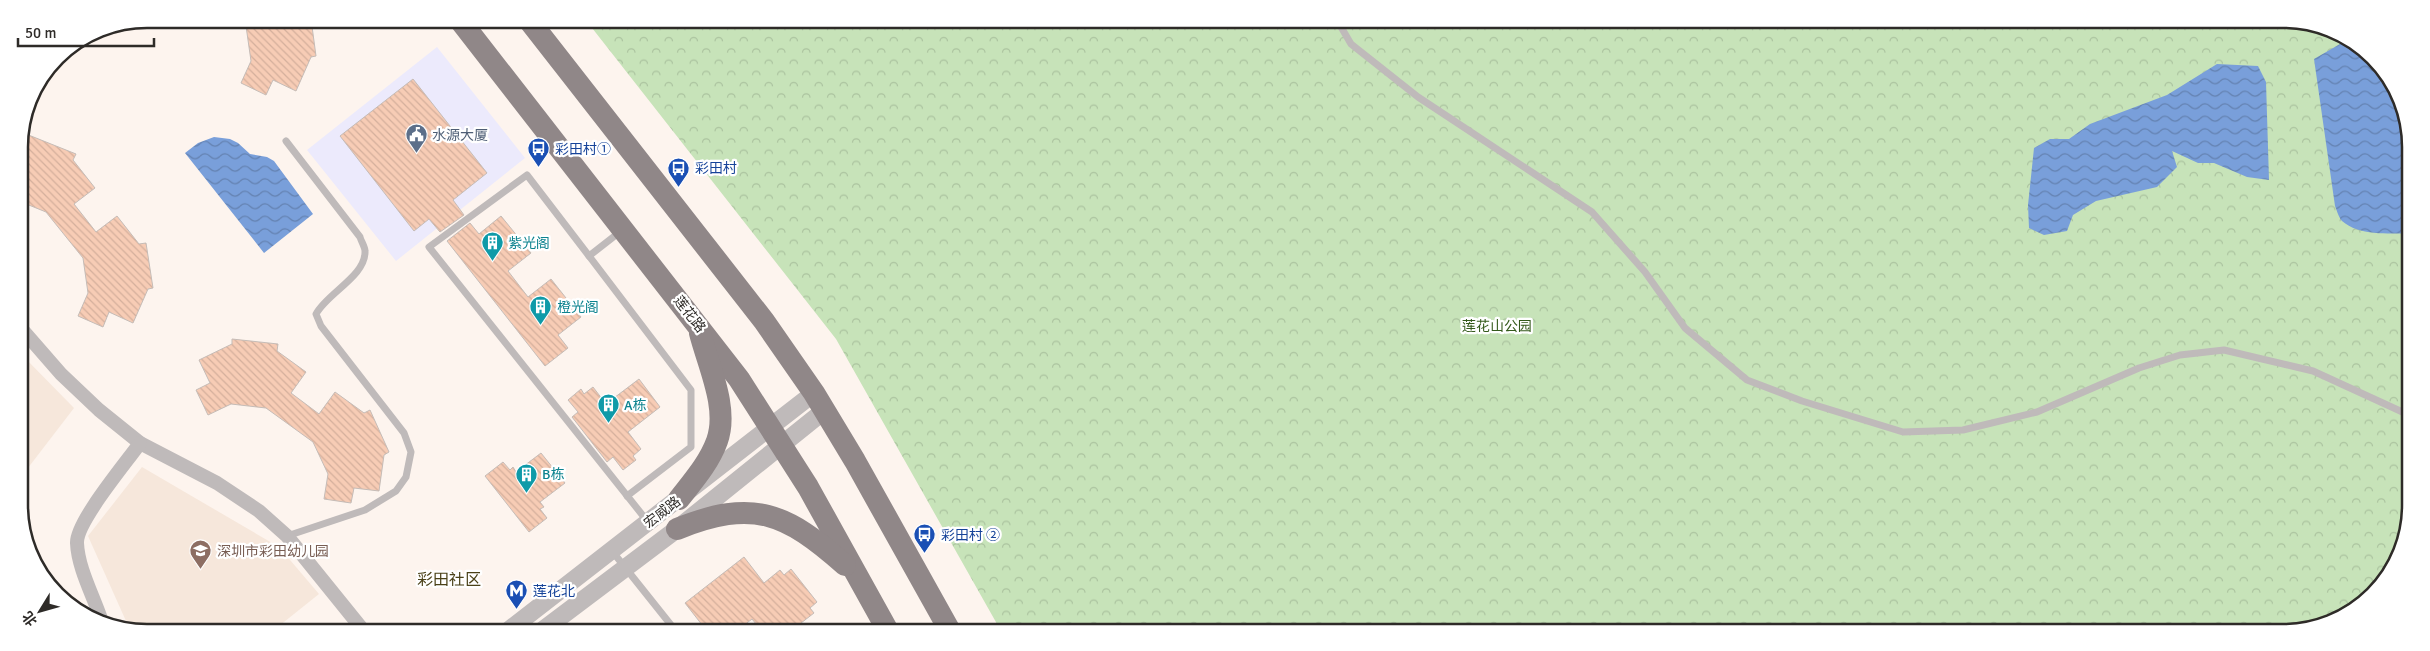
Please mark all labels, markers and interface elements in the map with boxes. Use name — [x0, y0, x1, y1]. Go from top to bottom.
scale bar — [18, 15, 154, 47]
text: 50 m — [25, 24, 56, 42]
public building icon: 水源大厦 — [404, 123, 428, 154]
place label: 水源大厦 — [432, 127, 488, 144]
bus stop icon: 彩田村① — [527, 137, 551, 168]
place label: 彩田村① — [555, 141, 611, 158]
bus stop icon: 彩田村 — [667, 156, 691, 187]
place label: 彩田村 — [695, 160, 737, 177]
building icon: 紫光阁 — [480, 231, 504, 262]
place label: 紫光阁 — [508, 235, 550, 252]
street label: 莲花路 — [670, 293, 709, 336]
building icon: 橙光阁 — [529, 295, 553, 326]
place label: 橙光阁 — [557, 299, 599, 316]
park label: 莲花山公园 — [1462, 318, 1532, 335]
building icon: A栋 — [596, 393, 620, 424]
place label: A栋 — [624, 397, 647, 414]
building icon: B栋 — [514, 462, 538, 493]
place label: B栋 — [542, 466, 564, 483]
street label: 宏威路 — [641, 493, 684, 532]
bus stop icon: 彩田村 ② — [913, 523, 937, 554]
place label: 彩田村 ② — [941, 527, 1000, 544]
school or university icon: 深圳市彩田幼儿园 — [189, 539, 213, 570]
place label: 深圳市彩田幼儿园 — [217, 543, 329, 560]
district label: 彩田社区 — [417, 570, 481, 590]
metro station icon: 莲花北 — [505, 579, 529, 610]
place label: 莲花北 — [533, 583, 575, 600]
north arrow — [15, 586, 65, 636]
text: 北 — [19, 608, 41, 629]

